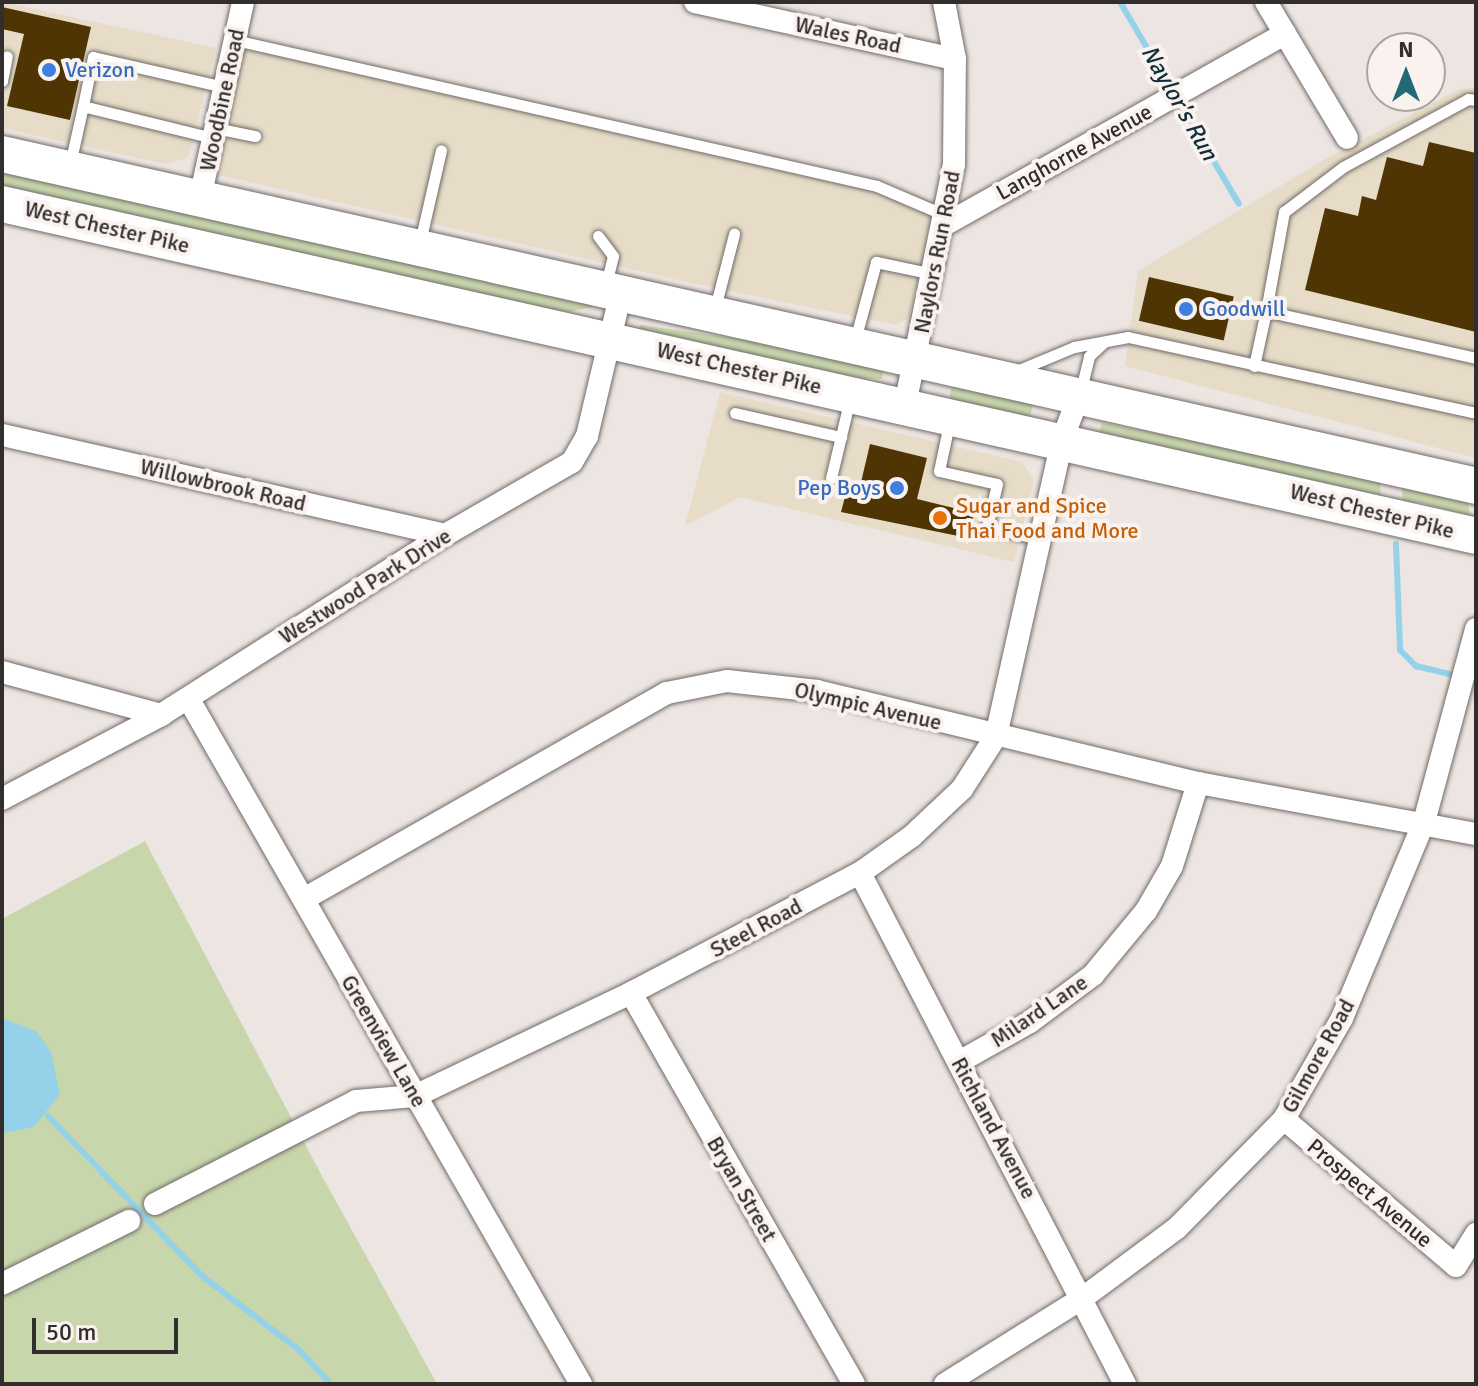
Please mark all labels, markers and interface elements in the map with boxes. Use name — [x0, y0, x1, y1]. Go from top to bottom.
street label: Wales Road — [793, 11, 903, 59]
street label: Woodbine Road — [194, 26, 250, 174]
north arrow — [1366, 32, 1446, 112]
text: N — [1398, 36, 1414, 63]
water label: Naylor's Run — [1134, 40, 1224, 166]
place label: Verizon — [65, 57, 135, 83]
marker: Verizon — [40, 61, 58, 79]
street label: Langhorne Avenue — [991, 98, 1157, 206]
street label: Naylors Run Road — [908, 168, 966, 336]
street label: West Chester Pike — [22, 195, 192, 259]
place label: Goodwill — [1202, 296, 1286, 322]
marker: Goodwill — [1177, 300, 1195, 318]
street label: West Chester Pike — [654, 336, 824, 400]
street label: Willowbrook Road — [138, 453, 308, 517]
place label: Pep Boys — [797, 475, 881, 501]
street label: West Chester Pike — [1287, 478, 1457, 544]
marker: Pep Boys — [888, 479, 906, 497]
place label: Sugar and Spice Thai Food and More — [956, 492, 1139, 544]
marker: Sugar and Spice Thai Food and More — [931, 509, 949, 527]
street label: Westwood Park Drive — [274, 522, 456, 650]
street label: Olympic Avenue — [792, 676, 944, 736]
street label: Steel Road — [706, 893, 806, 963]
street label: Milard Lane — [986, 969, 1092, 1053]
street label: Greenview Lane — [336, 970, 432, 1112]
street label: Gilmore Road — [1276, 994, 1360, 1118]
street label: Richland Avenue — [946, 1053, 1042, 1203]
street label: Bryan Street — [701, 1132, 783, 1246]
street label: Prospect Avenue — [1302, 1133, 1438, 1253]
scale bar — [36, 1302, 182, 1352]
text: 50 m — [46, 1317, 96, 1347]

